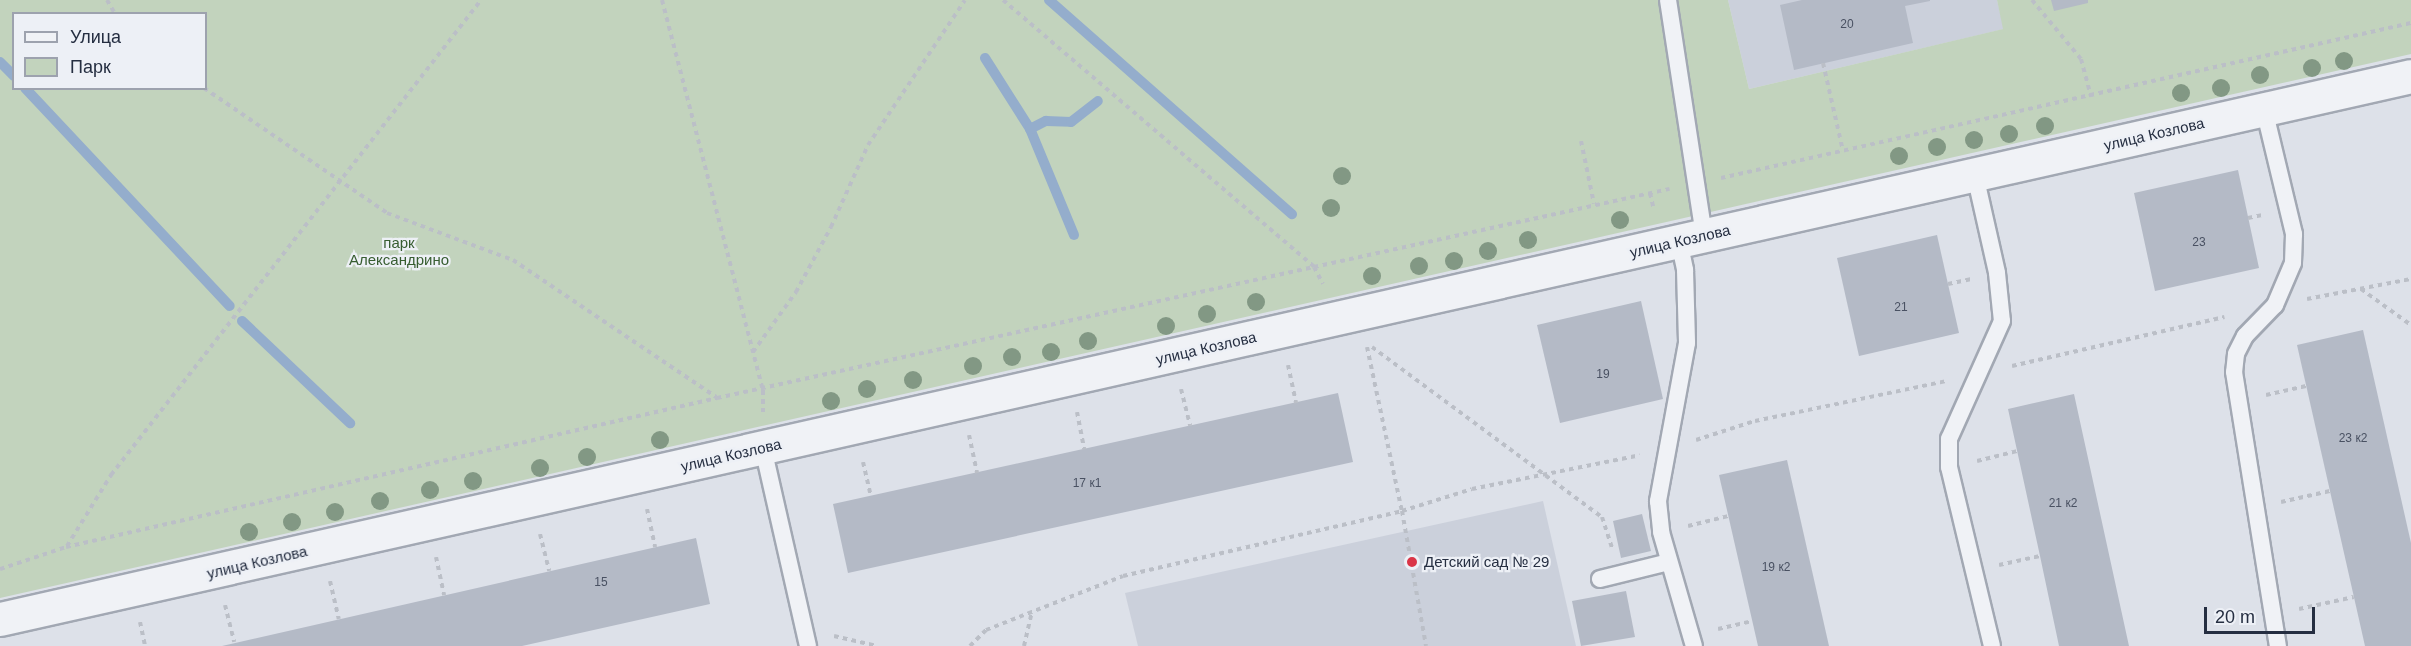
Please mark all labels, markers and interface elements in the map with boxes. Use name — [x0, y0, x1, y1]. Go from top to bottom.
legend — [12, 12, 207, 90]
house number: 20 — [1840, 18, 1854, 32]
text: Улица — [70, 27, 121, 47]
text: Парк — [70, 57, 111, 77]
street label: улица Козлова — [2102, 114, 2206, 154]
street label: улица Козлова — [1628, 221, 1732, 261]
park label: парк Александрино — [349, 233, 449, 268]
house number: 23 — [2192, 236, 2206, 250]
house number: 21 — [1894, 301, 1908, 315]
street label: улица Козлова — [1154, 328, 1258, 368]
house number: 19 — [1596, 368, 1610, 382]
house number: 23 к2 — [2339, 432, 2367, 446]
street label: улица Козлова — [679, 435, 783, 475]
house number: 17 к1 — [1073, 477, 1101, 491]
house number: 21 к2 — [2049, 497, 2077, 511]
street label: улица Козлова — [205, 542, 309, 582]
place label: Детский сад № 29 — [1424, 553, 1549, 571]
marker: Детский сад № 29 — [1405, 555, 1419, 569]
house number: 19 к2 — [1762, 561, 1790, 575]
house number: 15 — [594, 576, 608, 590]
scale bar — [2207, 595, 2318, 633]
text: 20 m — [2215, 607, 2255, 627]

